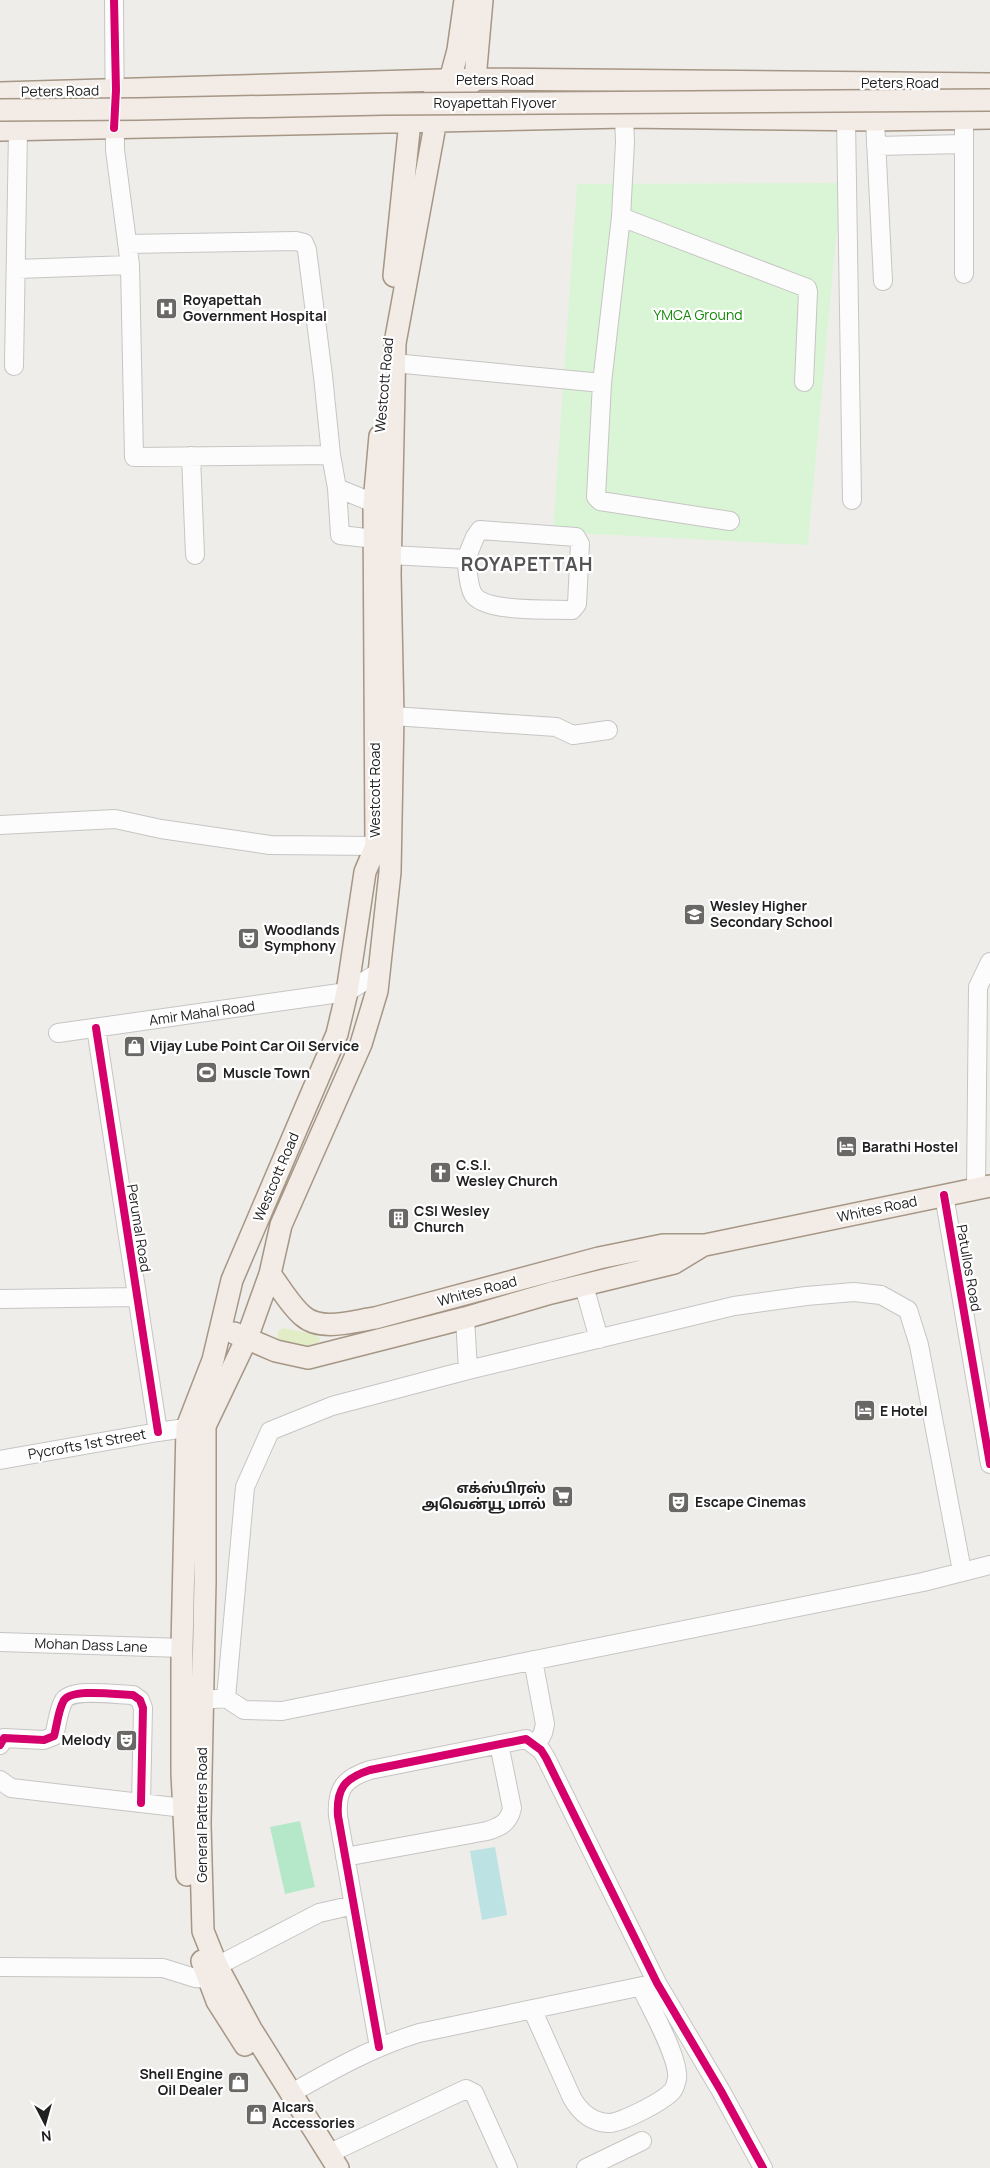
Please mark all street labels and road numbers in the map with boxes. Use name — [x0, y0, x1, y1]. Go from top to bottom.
street label: Peters Road — [456, 70, 534, 89]
street label: Peters Road — [861, 73, 939, 92]
street label: Peters Road — [21, 80, 99, 101]
street label: Royapettah Flyover — [434, 93, 556, 112]
street label: Westcott Road — [370, 337, 397, 433]
street label: Westcott Road — [365, 742, 384, 838]
street label: Amir Mahal Road — [148, 996, 256, 1029]
street label: Westcott Road — [248, 1129, 303, 1224]
street label: Perumal Road — [123, 1183, 156, 1273]
street label: Whites Road — [835, 1191, 919, 1226]
street label: Patullos Road — [953, 1223, 986, 1313]
street label: Whites Road — [435, 1271, 519, 1310]
street label: Pycrofts 1st Street — [26, 1424, 148, 1463]
street label: Mohan Dass Lane — [34, 1633, 148, 1656]
street label: General Patters Road — [192, 1747, 211, 1883]

